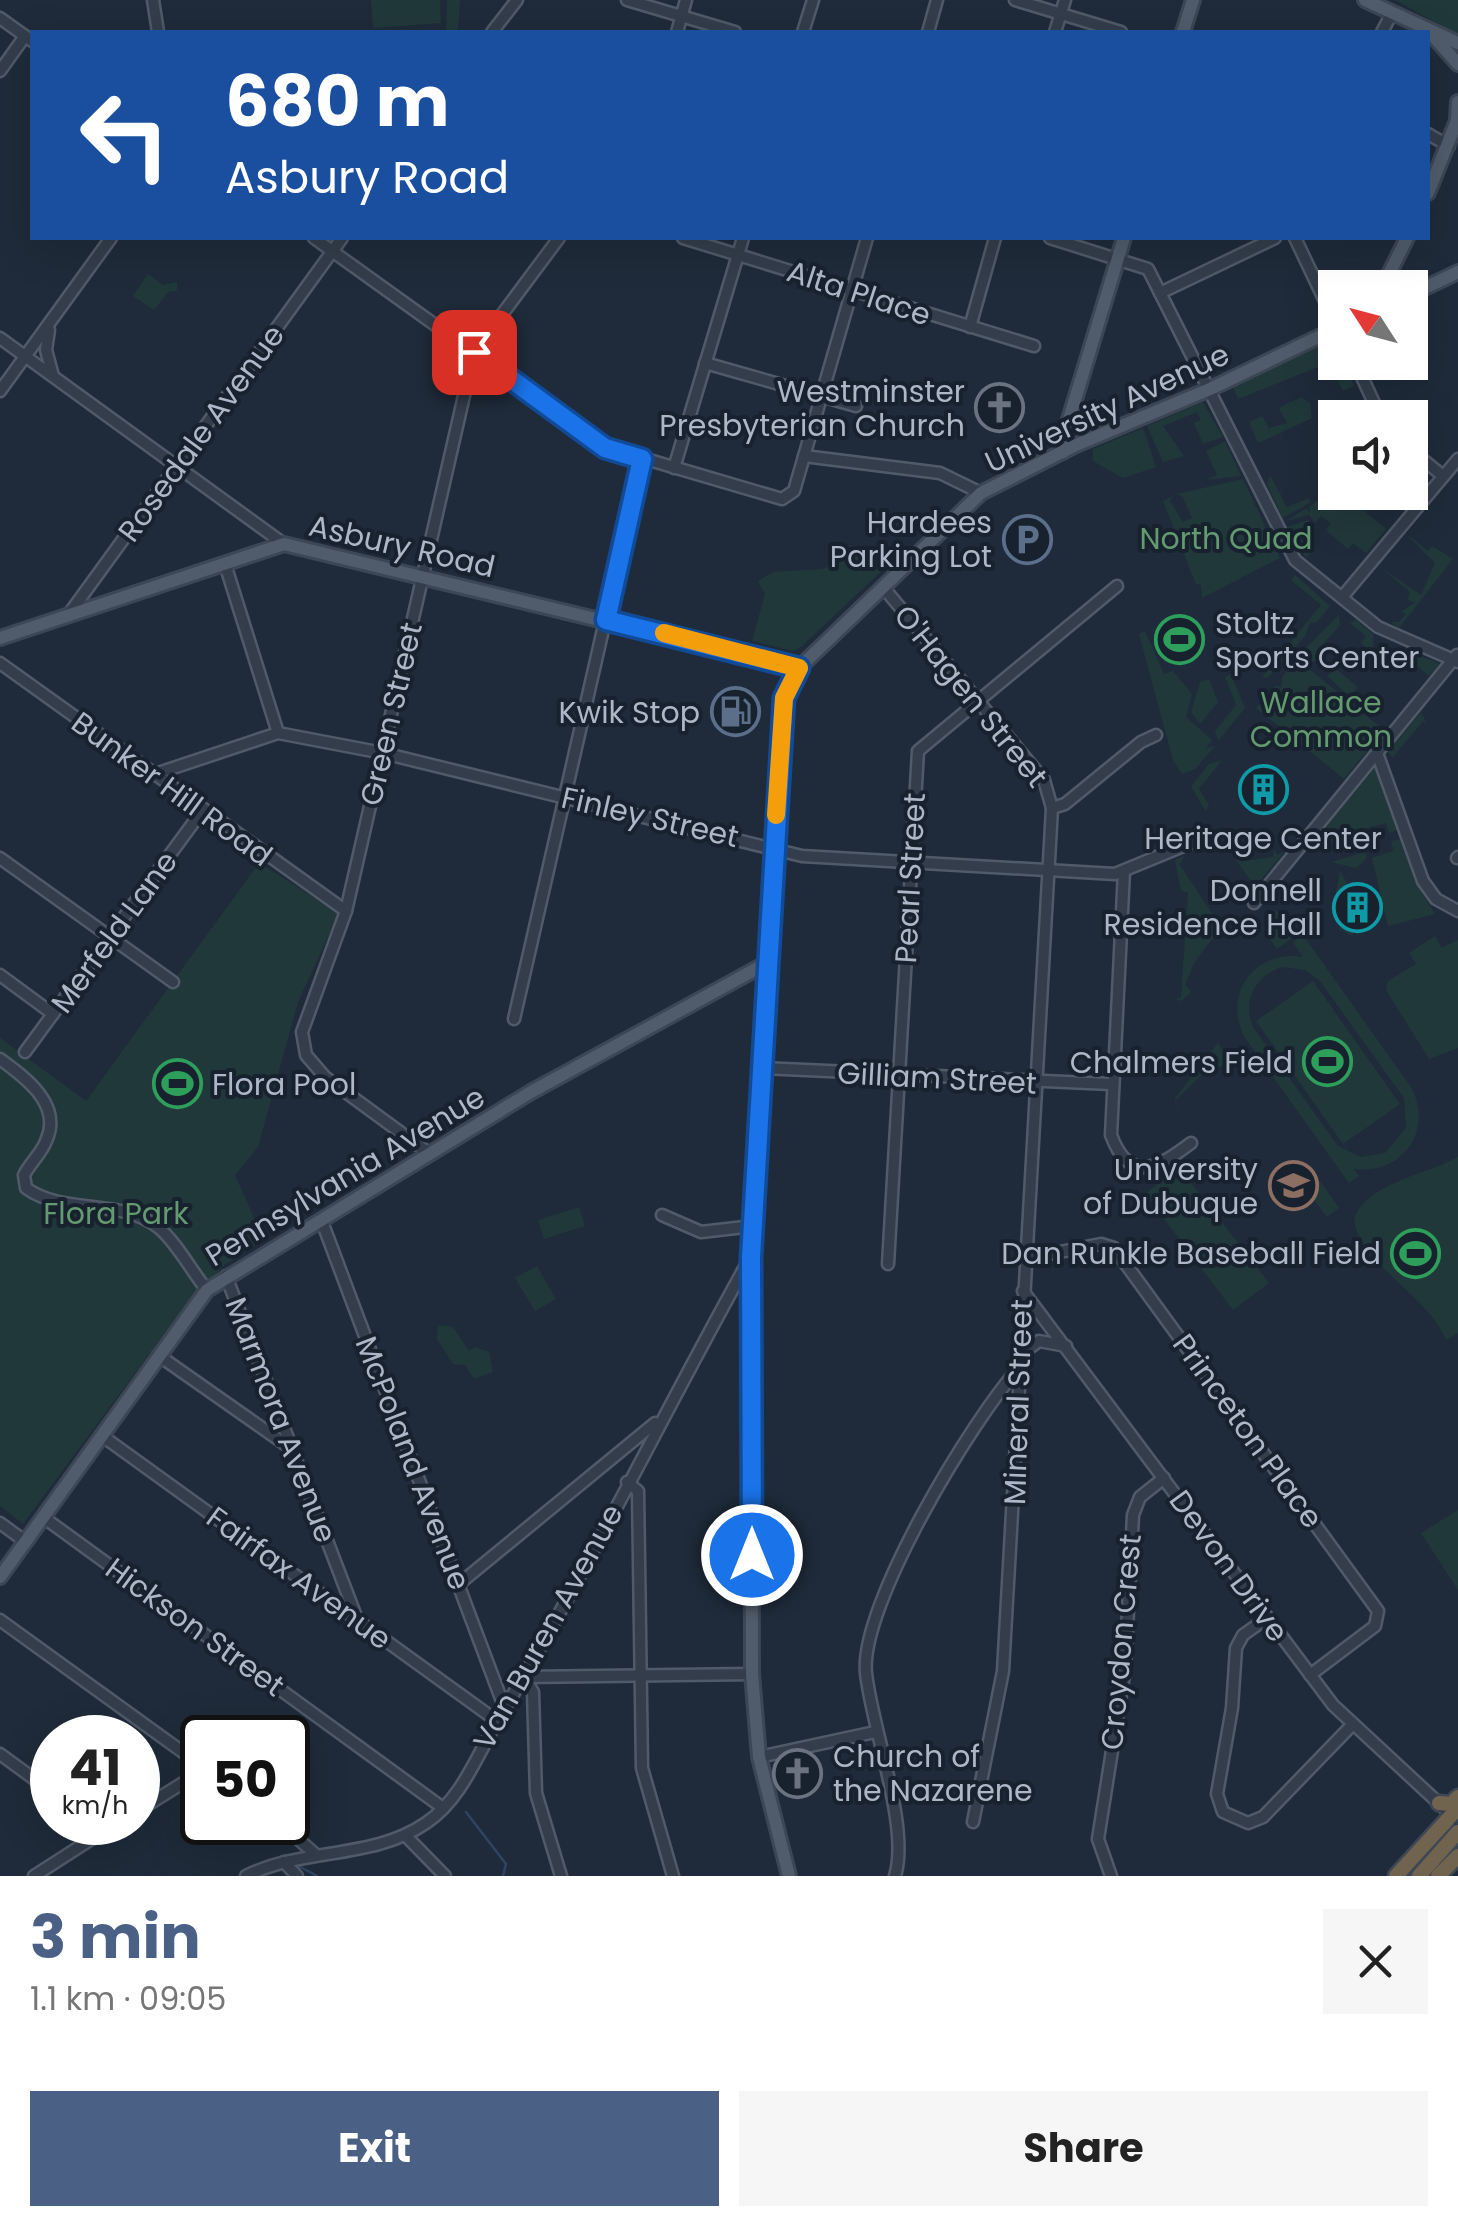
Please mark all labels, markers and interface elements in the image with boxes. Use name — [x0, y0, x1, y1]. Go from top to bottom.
text: 680 m — [225, 52, 450, 151]
icon: left — [60, 70, 190, 200]
text: Asbury Road — [225, 146, 509, 209]
street label: Alta Place — [782, 250, 936, 336]
north arrow — [1318, 270, 1428, 380]
map controls — [1318, 270, 1428, 510]
pin — [432, 310, 517, 395]
street label: Rosedale Avenue — [108, 316, 294, 550]
icon: arrive — [447, 325, 502, 380]
street label: University Avenue — [978, 333, 1236, 483]
place label: Westminster Presbyterian Church — [659, 370, 965, 447]
church icon: Westminster Presbyterian Church — [974, 382, 1026, 434]
button: sound — [1318, 400, 1428, 510]
place label: Hardees Parking Lot — [830, 501, 992, 578]
street label: Asbury Road — [305, 504, 499, 588]
parking icon: Hardees Parking Lot — [1001, 513, 1053, 565]
park label: North Quad — [1139, 517, 1313, 560]
street label: O'Hagen Street — [884, 596, 1058, 796]
place label: Stoltz Sports Center — [1215, 602, 1420, 679]
sports icon: Stoltz Sports Center — [1154, 614, 1206, 666]
street label: Green Street — [349, 618, 433, 810]
park label: Wallace Common — [1250, 681, 1392, 758]
fuel station icon: Kwik Stop — [709, 686, 761, 738]
place label: Kwik Stop — [559, 691, 700, 734]
street label: Bunker Hill Road — [63, 701, 281, 877]
building icon: Heritage Center — [1237, 763, 1289, 815]
street label: Finley Street — [557, 776, 743, 858]
street label: Pearl Street — [884, 792, 936, 964]
place label: Heritage Center — [1144, 817, 1382, 860]
street label: Merfeld Lane — [41, 842, 187, 1022]
place label: Donnell Residence Hall — [1103, 869, 1322, 946]
building icon: Donnell Residence Hall — [1331, 881, 1383, 933]
sports icon: Chalmers Field — [1302, 1036, 1354, 1088]
place label: Chalmers Field — [1070, 1041, 1293, 1084]
street label: Gilliam Street — [836, 1051, 1038, 1105]
sports icon: Flora Pool — [151, 1058, 203, 1110]
place label: Flora Pool — [212, 1063, 356, 1106]
street label: Pennsylvania Avenue — [197, 1075, 493, 1277]
place label: University of Dubuque — [1083, 1148, 1258, 1225]
school or university icon: University of Dubuque — [1267, 1160, 1319, 1212]
park label: Flora Park — [43, 1192, 189, 1235]
sports icon: Dan Runkle Baseball Field — [1390, 1227, 1442, 1279]
place label: Dan Runkle Baseball Field — [1001, 1232, 1381, 1275]
street label: Marmora Avenue — [214, 1291, 348, 1549]
street label: Mineral Street — [993, 1298, 1043, 1506]
street label: Princeton Place — [1163, 1325, 1333, 1537]
street label: McPoland Avenue — [345, 1330, 481, 1596]
street label: Devon Drive — [1159, 1481, 1299, 1651]
street label: Fairfax Avenue — [198, 1496, 400, 1660]
street label: Van Buren Avenue — [463, 1496, 633, 1758]
position arrow — [700, 1503, 804, 1607]
street label: Croydon Crest — [1090, 1532, 1152, 1752]
street label: Hickson Street — [97, 1547, 293, 1707]
speed limit sign: 50 — [180, 1715, 310, 1845]
text: 41 — [69, 1732, 121, 1803]
place label: Church of the Nazarene — [833, 1735, 1033, 1812]
church icon: Church of the Nazarene — [772, 1747, 824, 1799]
text: km/h — [62, 1788, 128, 1823]
text: 3 min — [30, 1895, 201, 1979]
button: close — [1323, 1909, 1428, 2014]
text: 1.1 km · 09:05 — [30, 1976, 226, 2021]
button: Exit — [30, 2091, 719, 2206]
button: Share — [739, 2091, 1428, 2206]

